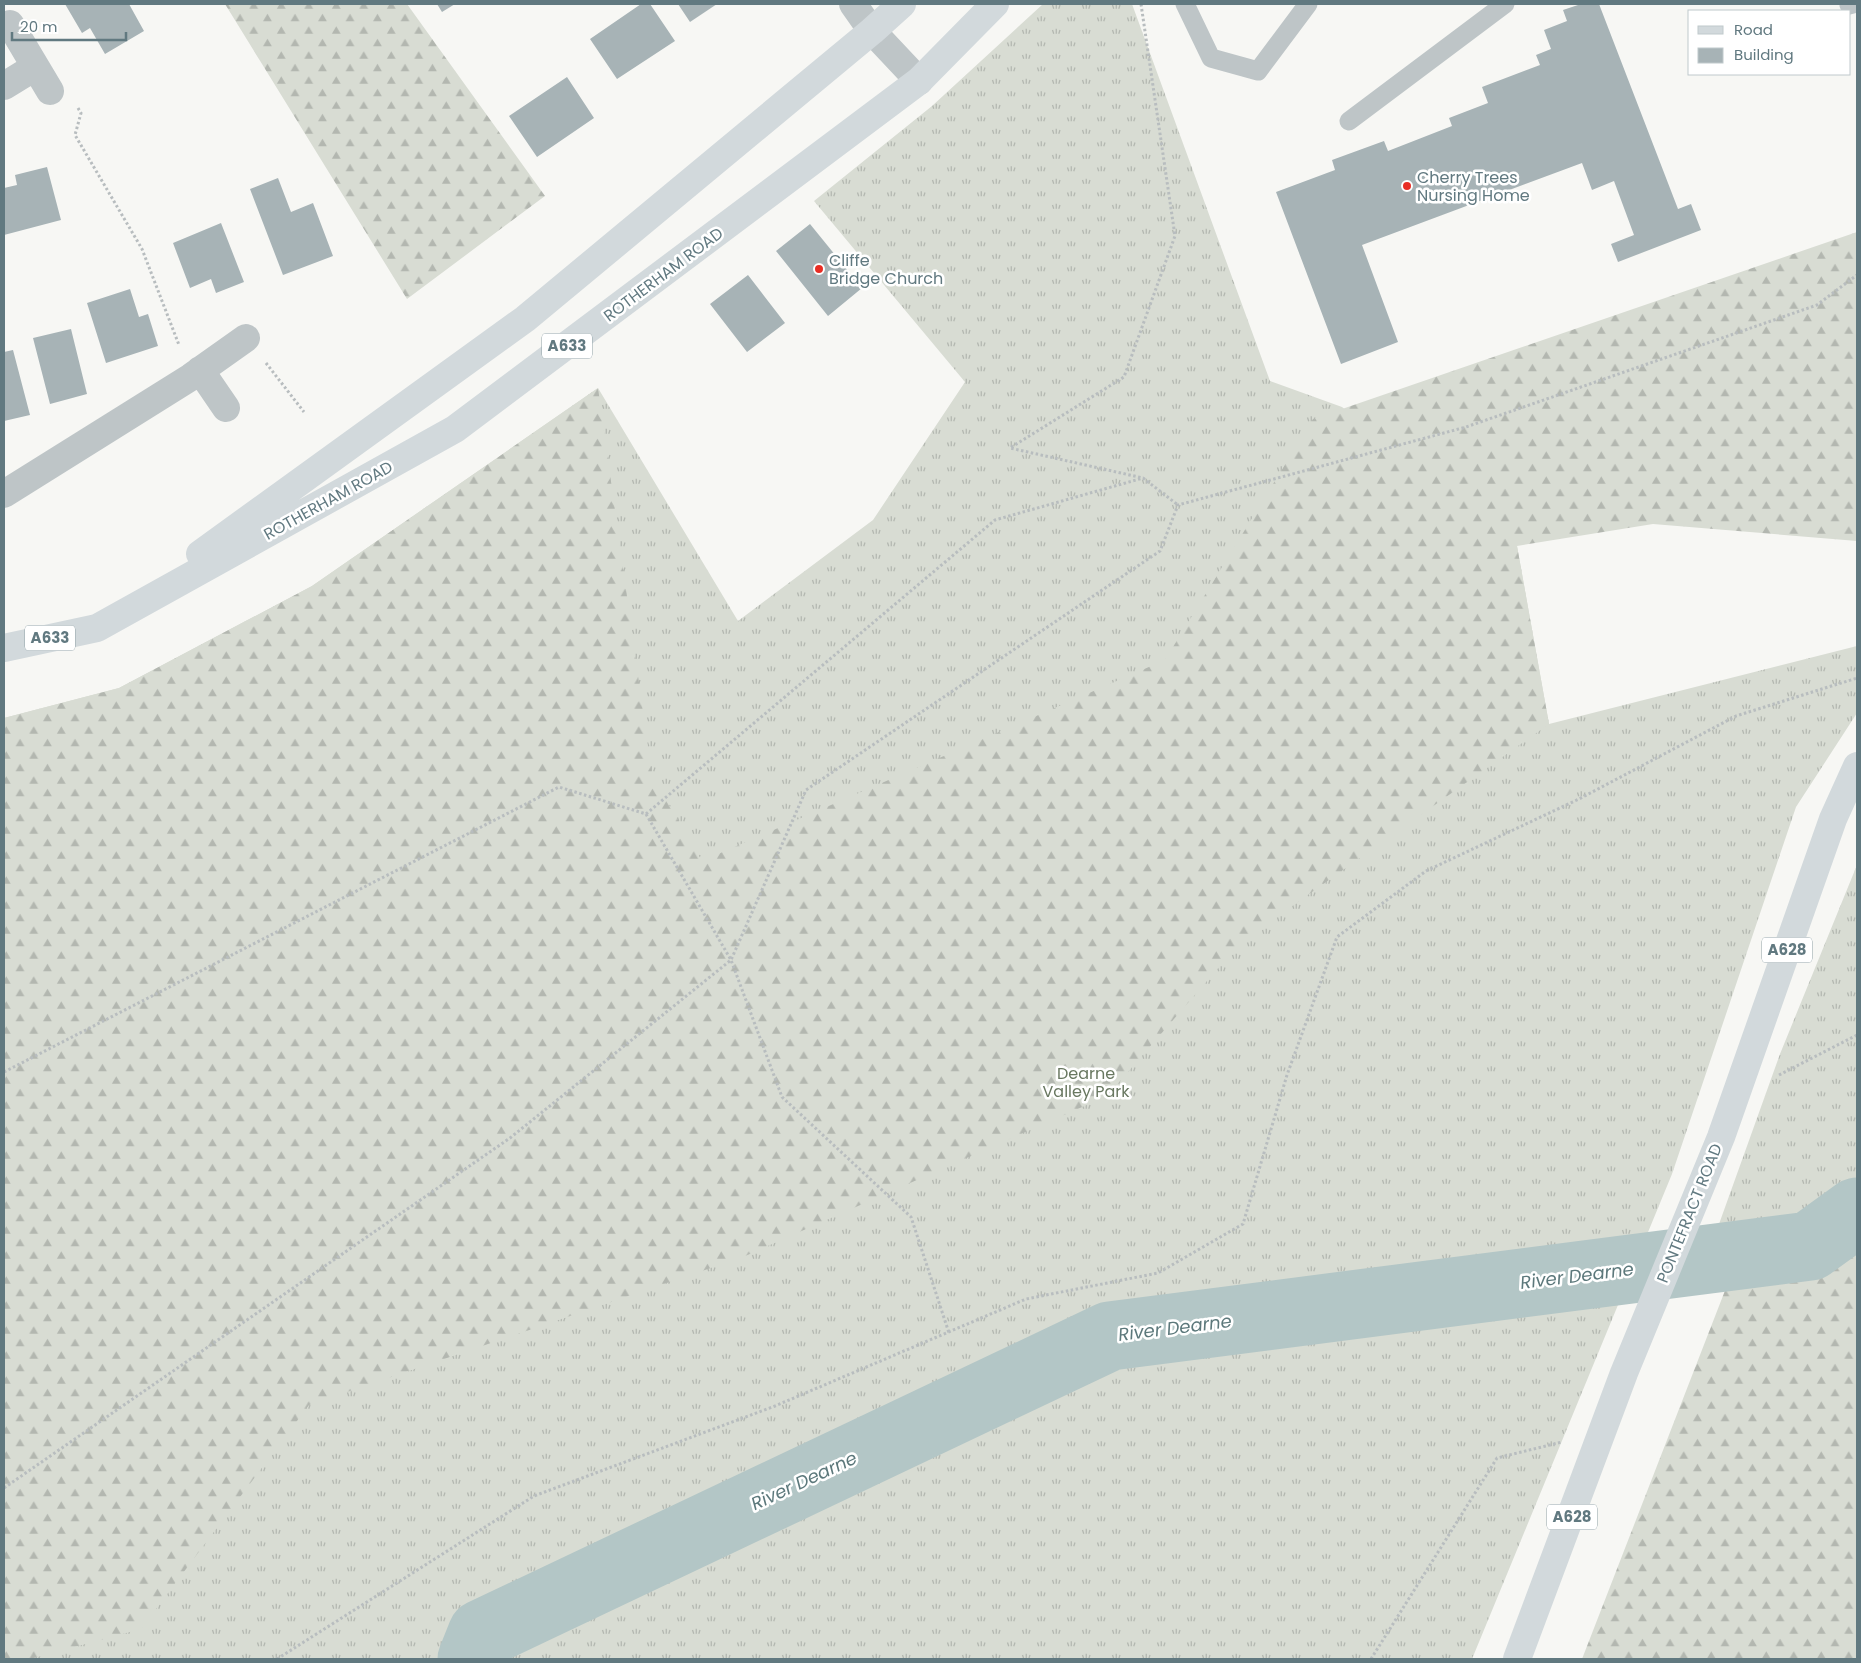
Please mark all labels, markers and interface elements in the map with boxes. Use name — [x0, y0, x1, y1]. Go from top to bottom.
scale bar — [12, 10, 126, 42]
legend — [1688, 10, 1851, 75]
text: 20 m — [20, 16, 58, 37]
text: Road — [1734, 19, 1773, 40]
text: Building — [1734, 44, 1794, 65]
place label: Cherry Trees Nursing Home — [1417, 166, 1530, 207]
marker: Cherry Trees Nursing Home — [1401, 180, 1413, 192]
street label: ROTHERHAM ROAD — [599, 222, 728, 327]
place label: Cliffe Bridge Church — [829, 249, 943, 290]
marker: Cliffe Bridge Church — [813, 263, 825, 275]
road number: A633 — [542, 334, 592, 358]
street label: ROTHERHAM ROAD — [260, 455, 397, 545]
road number: A633 — [25, 626, 75, 650]
road number: A628 — [1762, 938, 1812, 962]
park label: Dearne Valley Park — [1043, 1062, 1130, 1103]
street label: PONTEFRACT ROAD — [1651, 1140, 1728, 1286]
water label: River Dearne — [1519, 1256, 1635, 1295]
water label: River Dearne — [1117, 1308, 1233, 1347]
water label: River Dearne — [747, 1445, 861, 1516]
road number: A628 — [1547, 1504, 1597, 1530]

